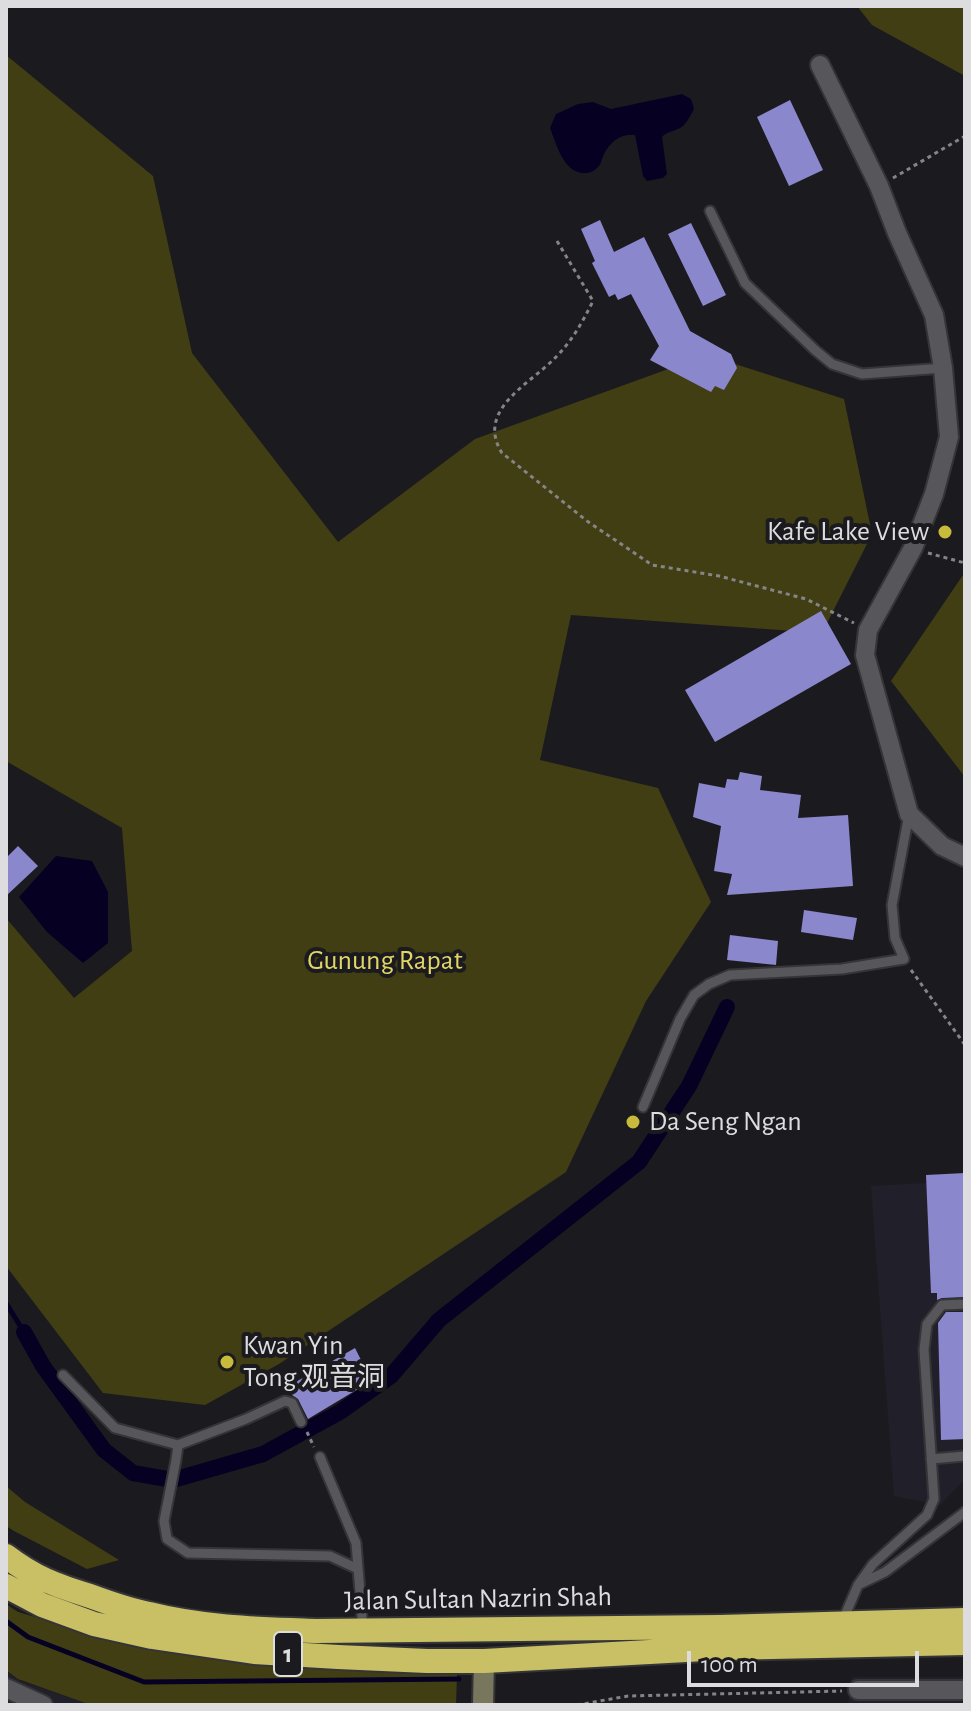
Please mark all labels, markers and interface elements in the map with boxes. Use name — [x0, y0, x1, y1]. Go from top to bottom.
place label: Kafe Lake View — [767, 515, 929, 549]
marker: Kafe Lake View — [936, 523, 954, 541]
park label: Gunung Rapat — [307, 944, 463, 978]
place label: Da Seng Ngan — [649, 1105, 802, 1139]
marker: Da Seng Ngan — [624, 1113, 642, 1131]
place label: Kwan Yin Tong 观音洞 — [243, 1329, 385, 1395]
marker: Kwan Yin Tong 观音洞 — [218, 1353, 236, 1371]
street label: Jalan Sultan Nazrin Shah — [344, 1580, 612, 1618]
road number: 1 — [274, 1632, 302, 1676]
scale bar — [691, 1635, 923, 1685]
text: 100 m — [701, 1653, 758, 1677]

